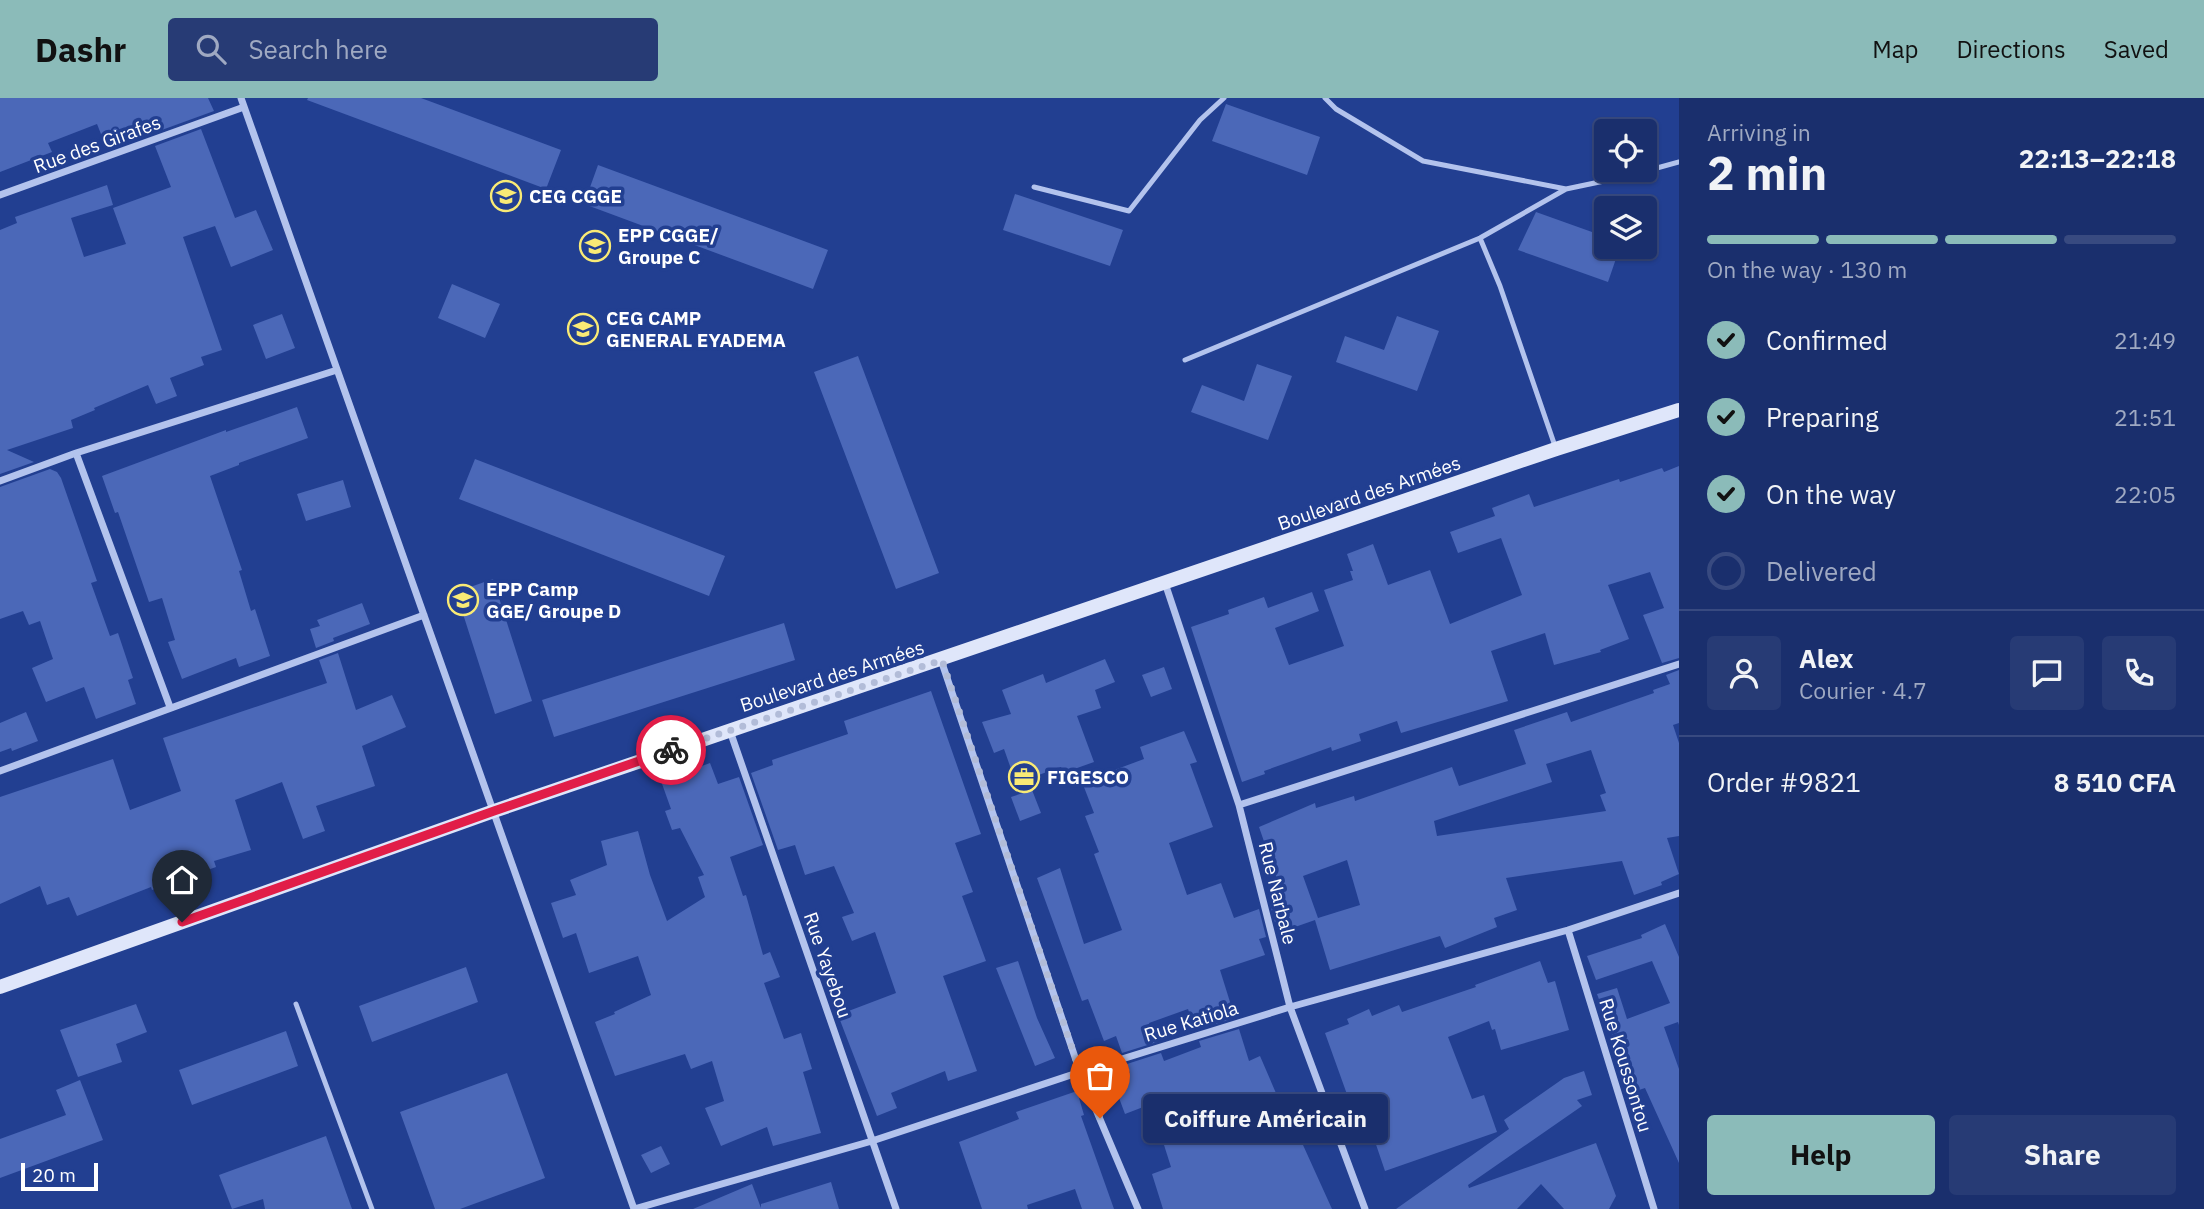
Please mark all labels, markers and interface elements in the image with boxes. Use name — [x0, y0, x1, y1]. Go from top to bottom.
search box — [168, 18, 658, 81]
text: Dashr — [35, 28, 126, 71]
icon: search — [192, 30, 230, 68]
text: Search here — [248, 32, 388, 66]
text: Map — [1872, 33, 1918, 65]
text: Directions — [1956, 33, 2066, 65]
text: Saved — [2104, 33, 2169, 65]
street label: Rue des Girafes — [30, 110, 164, 178]
text: Arriving in — [1707, 117, 1811, 147]
map controls — [1594, 119, 1657, 259]
button: locate — [1594, 119, 1657, 182]
text: 22:13–22:18 — [2019, 141, 2176, 175]
text: 2 min — [1707, 143, 1827, 203]
school or university icon: CEG CGGE — [489, 179, 523, 213]
place label: CEG CGGE — [529, 184, 622, 208]
button: layers — [1594, 196, 1657, 259]
place label: EPP CGGE/ Groupe C — [618, 223, 719, 269]
school or university icon: EPP CGGE/ Groupe C — [578, 229, 612, 263]
text: On the way · 130 m — [1707, 254, 1907, 284]
place label: CEG CAMP GENERAL EYADEMA — [606, 306, 786, 352]
school or university icon: CEG CAMP GENERAL EYADEMA — [566, 312, 600, 346]
icon: check — [1707, 321, 1745, 359]
text: Confirmed — [1766, 323, 1888, 357]
text: 21:49 — [2114, 325, 2176, 355]
icon: check — [1707, 398, 1745, 436]
text: Preparing — [1766, 400, 1879, 434]
text: 21:51 — [2114, 402, 2176, 432]
street label: Boulevard des Armées — [1274, 450, 1464, 536]
icon: check — [1707, 475, 1745, 513]
text: On the way — [1766, 477, 1896, 511]
text: 22:05 — [2114, 479, 2176, 509]
text: Delivered — [1766, 554, 1877, 588]
place label: EPP Camp GGE/ Groupe D — [486, 577, 621, 623]
school or university icon: EPP Camp GGE/ Groupe D — [446, 583, 480, 617]
street label: Boulevard des Armées — [737, 635, 927, 717]
button: person — [1707, 636, 1781, 710]
button: chat — [2010, 636, 2084, 710]
button: phone — [2102, 636, 2176, 710]
text: Alex — [1799, 641, 1853, 675]
text: Courier · 4.7 — [1799, 675, 1927, 705]
courier — [636, 715, 706, 785]
icon: bike — [652, 731, 690, 769]
office icon: FIGESCO — [1007, 760, 1041, 794]
place label: FIGESCO — [1047, 765, 1129, 789]
text: Order #9821 — [1707, 765, 1861, 799]
text: 8 510 CFA — [2054, 765, 2176, 799]
street label: Rue Narbale — [1254, 839, 1302, 947]
pin — [152, 850, 212, 922]
icon: home — [163, 861, 201, 899]
street label: Rue Yayebou — [799, 909, 857, 1021]
street label: Rue Katiola — [1141, 995, 1241, 1047]
street label: Rue Koussontou — [1594, 995, 1658, 1135]
pin — [1070, 1046, 1130, 1118]
icon: bag — [1081, 1057, 1119, 1095]
callout: Coiffure Américain — [1142, 1094, 1387, 1142]
text: Coiffure Américain — [1164, 1103, 1367, 1133]
button: Help — [1707, 1115, 1935, 1195]
button: Share — [1949, 1115, 2176, 1195]
scale bar — [21, 1160, 98, 1192]
text: 20 m — [32, 1163, 76, 1187]

